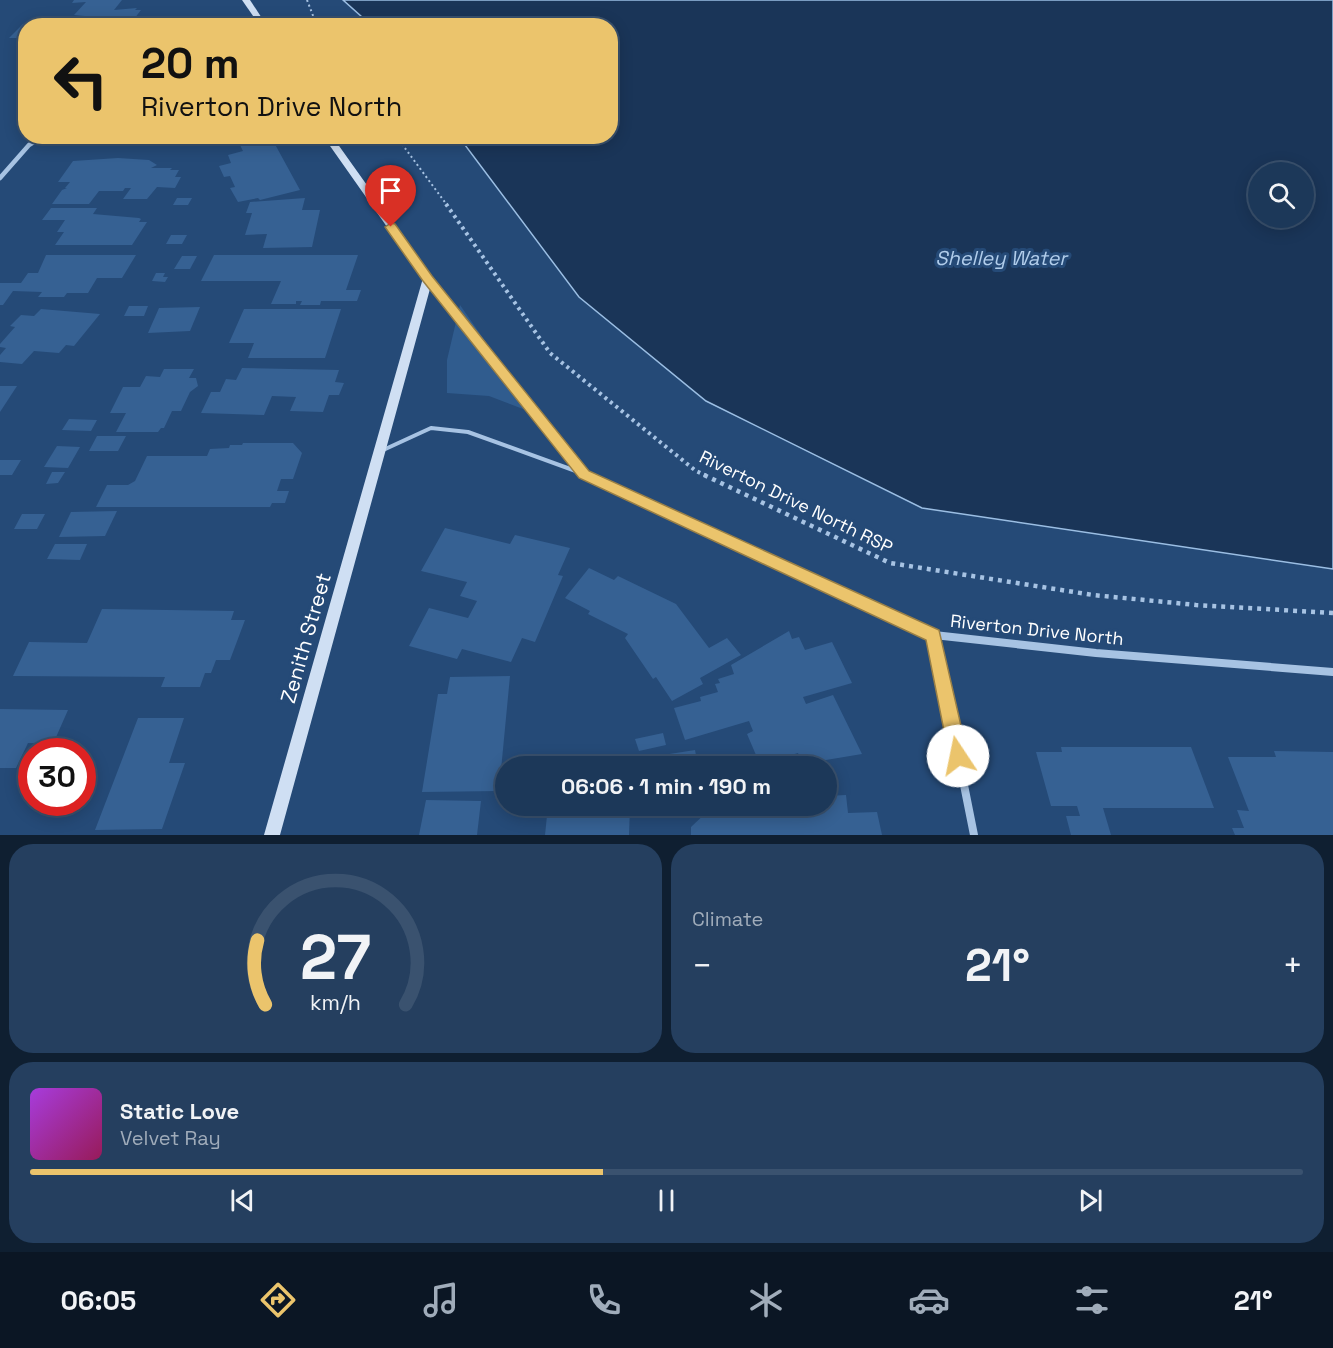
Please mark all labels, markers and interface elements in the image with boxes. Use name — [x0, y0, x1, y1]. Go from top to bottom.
text: 20 m — [141, 37, 240, 90]
icon: left — [42, 42, 120, 120]
text: Riverton Drive North — [141, 89, 402, 124]
map controls — [1248, 162, 1314, 228]
button: search — [1248, 162, 1314, 228]
pin — [365, 165, 416, 227]
icon: arrive — [374, 174, 407, 207]
water label: Shelley Water — [935, 245, 1069, 271]
street label: Riverton Drive North RSP — [696, 445, 897, 558]
street label: Zenith Street — [274, 570, 337, 706]
street label: Riverton Drive North — [949, 609, 1125, 650]
position arrow — [926, 724, 990, 788]
speed limit sign: 30 — [18, 738, 96, 816]
text: 06:06 · 1 min · 190 m — [561, 772, 771, 800]
text: Climate — [692, 906, 763, 932]
text: 27 — [300, 918, 371, 997]
text: 21° — [965, 937, 1030, 994]
text: − — [692, 945, 712, 987]
text: + — [1283, 945, 1303, 987]
text: km/h — [310, 990, 361, 1017]
text: Static Love — [120, 1097, 239, 1125]
text: Velvet Ray — [120, 1125, 221, 1151]
icon: previous — [226, 1184, 259, 1217]
icon: pause — [650, 1184, 683, 1217]
icon: next — [1074, 1184, 1107, 1217]
icon: directions — [257, 1279, 299, 1321]
icon: music — [420, 1279, 462, 1321]
icon: phone — [583, 1279, 625, 1321]
icon: climate — [745, 1279, 787, 1321]
icon: car — [908, 1279, 950, 1321]
icon: filters — [1071, 1279, 1113, 1321]
text: 06:05 — [60, 1283, 136, 1318]
text: 21° — [1234, 1283, 1273, 1318]

